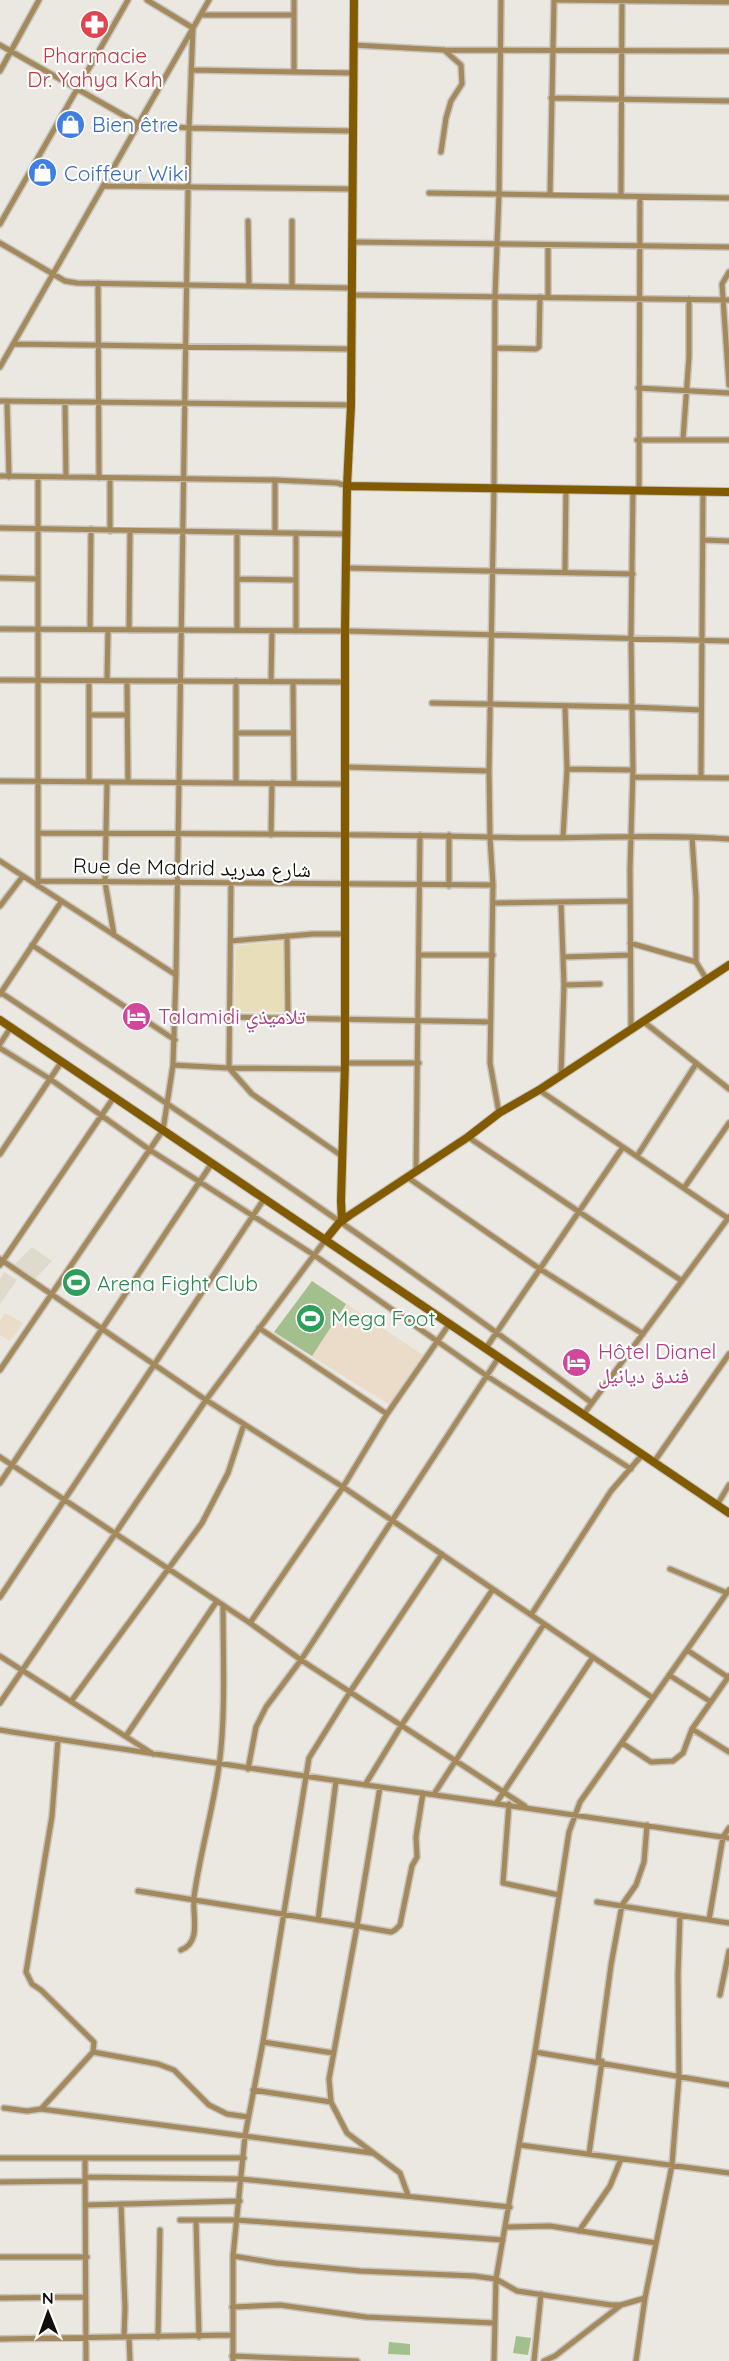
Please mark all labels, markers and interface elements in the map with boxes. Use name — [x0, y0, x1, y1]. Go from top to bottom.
pharmacy icon: Pharmacie Dr. Yahya Kah — [79, 8, 111, 40]
place label: Pharmacie Dr. Yahya Kah — [27, 42, 163, 92]
shop icon: Bien être — [55, 108, 87, 140]
place label: Bien être — [92, 111, 178, 137]
shop icon: Coiffeur Wiki — [27, 157, 59, 189]
place label: Coiffeur Wiki — [64, 160, 188, 186]
street label: Rue de Madrid شارع مدريد — [73, 852, 311, 883]
hotel icon: Talamidi تلاميذي — [121, 1000, 153, 1032]
place label: Talamidi تلاميذي — [158, 1003, 306, 1033]
sports icon: Arena Fight Club — [60, 1267, 92, 1299]
place label: Arena Fight Club — [97, 1270, 258, 1296]
sports icon: Mega Foot — [294, 1302, 326, 1334]
place label: Mega Foot — [331, 1305, 436, 1331]
place label: Hôtel Dianel فندق ديانيل — [598, 1338, 716, 1389]
hotel icon: Hôtel Dianel فندق ديانيل — [561, 1347, 593, 1379]
north arrow — [18, 2283, 78, 2343]
text: N — [42, 2288, 54, 2308]

